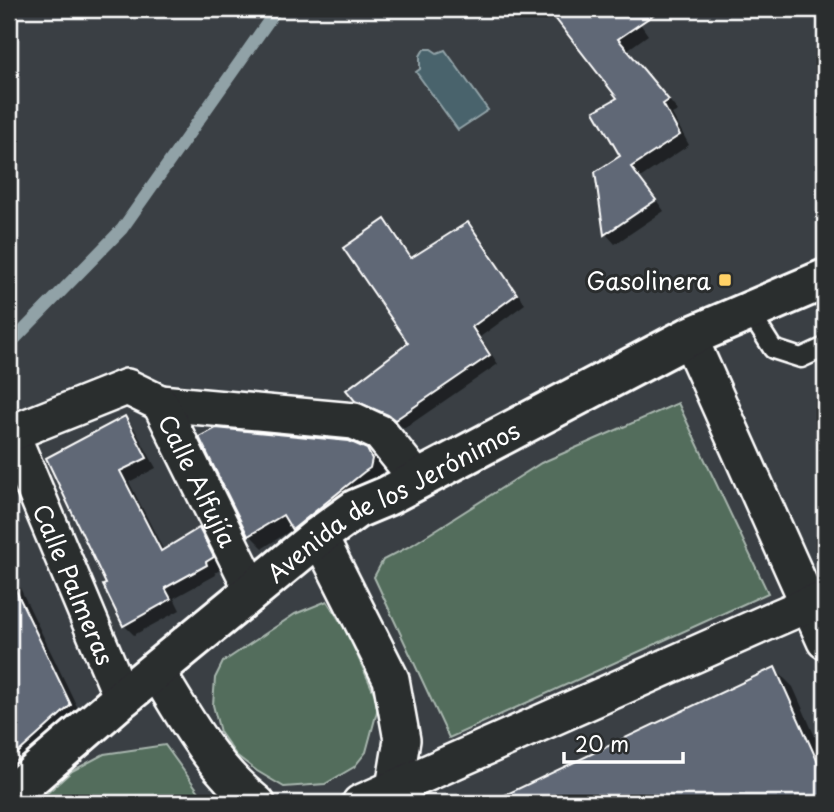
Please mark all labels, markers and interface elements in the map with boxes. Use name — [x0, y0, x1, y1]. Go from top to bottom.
place label: Gasolinera — [586, 262, 711, 298]
marker: Gasolinera — [717, 272, 733, 288]
street label: Calle Alfujía — [150, 408, 246, 553]
street label: Avenida de los Jerónimos — [258, 412, 525, 590]
street label: Calle Palmeras — [25, 498, 124, 671]
scale bar — [564, 721, 684, 765]
text: 20 m — [575, 727, 629, 759]

